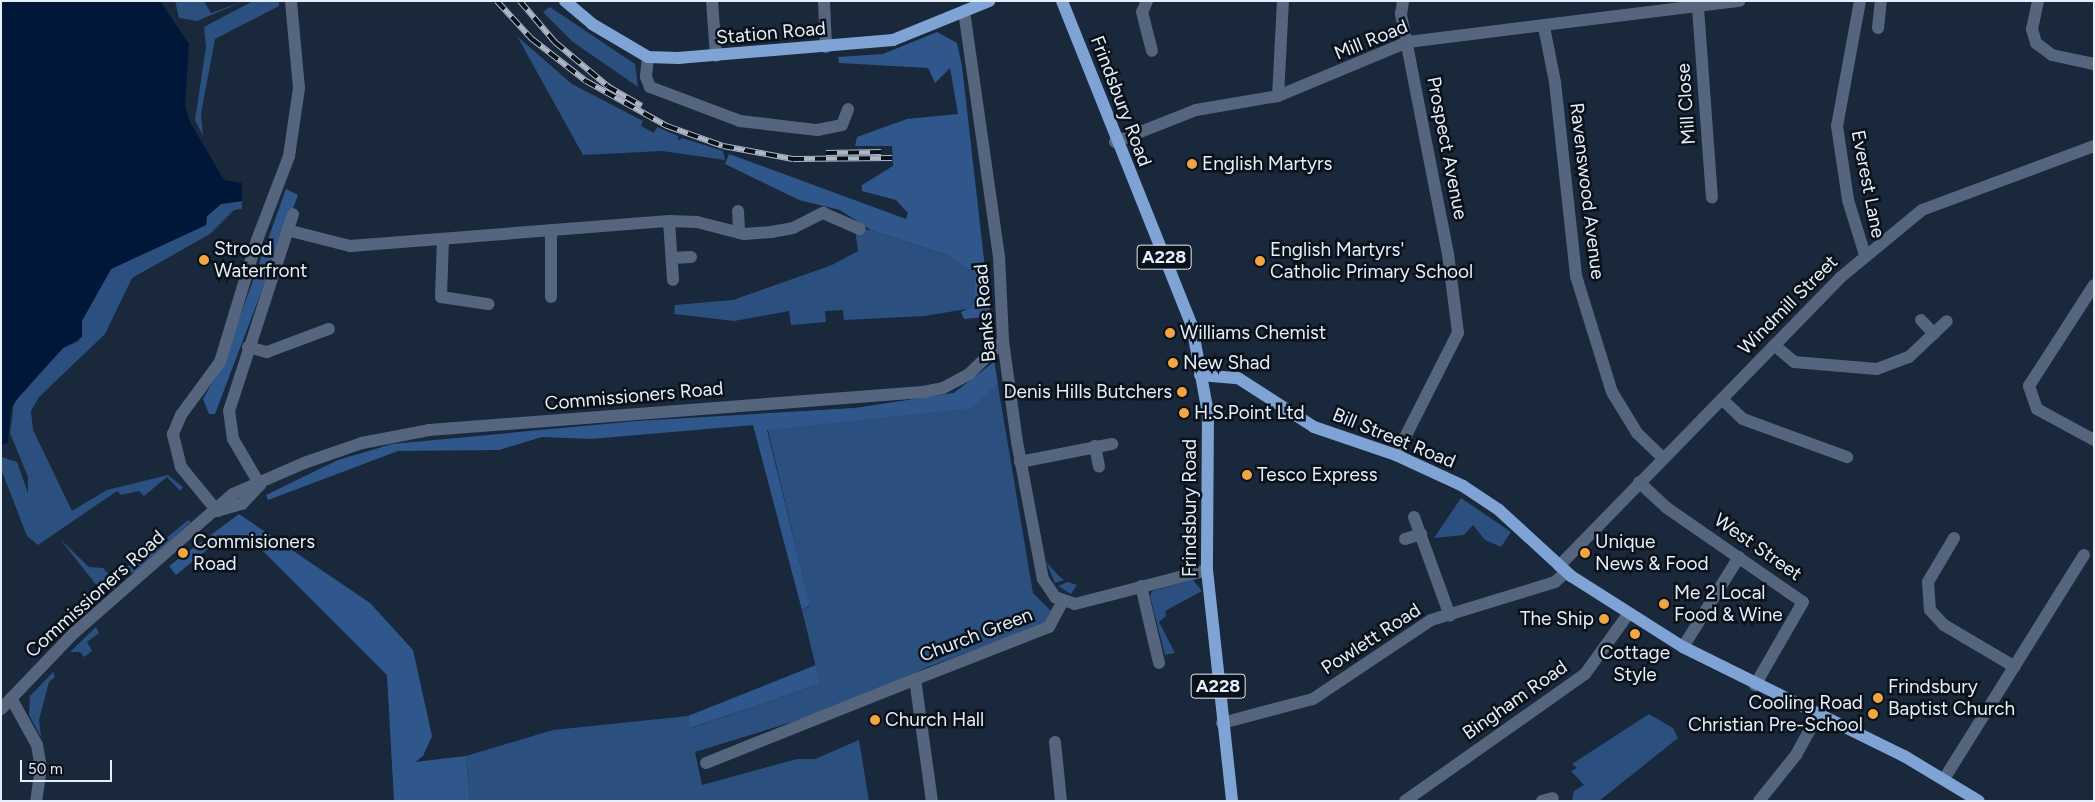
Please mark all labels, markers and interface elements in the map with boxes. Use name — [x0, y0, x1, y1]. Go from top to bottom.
street label: Mill Road — [1331, 15, 1411, 65]
street label: Station Road — [715, 17, 827, 49]
street label: Frindsbury Road — [1086, 32, 1156, 170]
street label: Mill Close — [1672, 62, 1700, 146]
street label: Prospect Avenue — [1422, 75, 1472, 221]
street label: Ravenswood Avenue — [1565, 101, 1609, 281]
street label: Everest Lane — [1846, 128, 1890, 240]
place label: English Martyrs — [1202, 153, 1332, 175]
marker: English Martyrs — [1186, 158, 1198, 170]
place label: Strood Waterfront — [214, 238, 307, 282]
place label: English Martyrs' Catholic Primary School — [1270, 239, 1473, 283]
road number: A228 — [1136, 242, 1192, 272]
street label: Windmill Street — [1734, 251, 1842, 359]
marker: Strood Waterfront — [198, 254, 210, 266]
marker: English Martyrs' Catholic Primary School — [1254, 255, 1266, 267]
street label: Banks Road — [969, 263, 1001, 363]
place label: Williams Chemist — [1180, 322, 1326, 344]
marker: Williams Chemist — [1164, 327, 1176, 339]
place label: New Shad — [1183, 352, 1271, 374]
marker: New Shad — [1167, 357, 1179, 369]
street label: Commissioners Road — [544, 377, 724, 415]
place label: Denis Hills Butchers — [1004, 381, 1172, 403]
marker: Denis Hills Butchers — [1176, 386, 1188, 398]
place label: H.S.Point Ltd — [1194, 402, 1305, 424]
street label: Bill Street Road — [1329, 403, 1459, 473]
marker: H.S.Point Ltd — [1178, 407, 1190, 419]
street label: Frindsbury Road — [1179, 439, 1201, 577]
place label: Tesco Express — [1257, 464, 1378, 486]
marker: Tesco Express — [1241, 469, 1253, 481]
street label: West Street — [1710, 508, 1806, 586]
street label: Commissioners Road — [21, 526, 169, 662]
place label: Commisioners Road — [193, 531, 315, 575]
place label: Unique News & Food — [1595, 531, 1709, 575]
marker: Commisioners Road — [177, 547, 189, 559]
marker: Unique News & Food — [1579, 547, 1591, 559]
place label: Me 2 Local Food & Wine — [1674, 582, 1783, 626]
street label: Powlett Road — [1317, 598, 1425, 680]
marker: Me 2 Local Food & Wine — [1658, 598, 1670, 610]
street label: Church Green — [916, 603, 1036, 667]
place label: The Ship — [1520, 608, 1594, 630]
marker: The Ship — [1598, 613, 1610, 625]
marker: Cottage Style — [1629, 628, 1641, 640]
place label: Cottage Style — [1600, 642, 1670, 686]
street label: Bingham Road — [1458, 655, 1572, 745]
road number: A228 — [1190, 670, 1246, 701]
place label: Frindsbury Baptist Church — [1888, 676, 2015, 720]
place label: Cooling Road Christian Pre-School — [1688, 692, 1863, 736]
marker: Frindsbury Baptist Church — [1872, 692, 1884, 704]
marker: Cooling Road Christian Pre-School — [1867, 708, 1879, 720]
place label: Church Hall — [885, 709, 984, 731]
marker: Church Hall — [869, 714, 881, 726]
scale bar — [22, 750, 115, 782]
text: 50 m — [28, 760, 63, 778]

